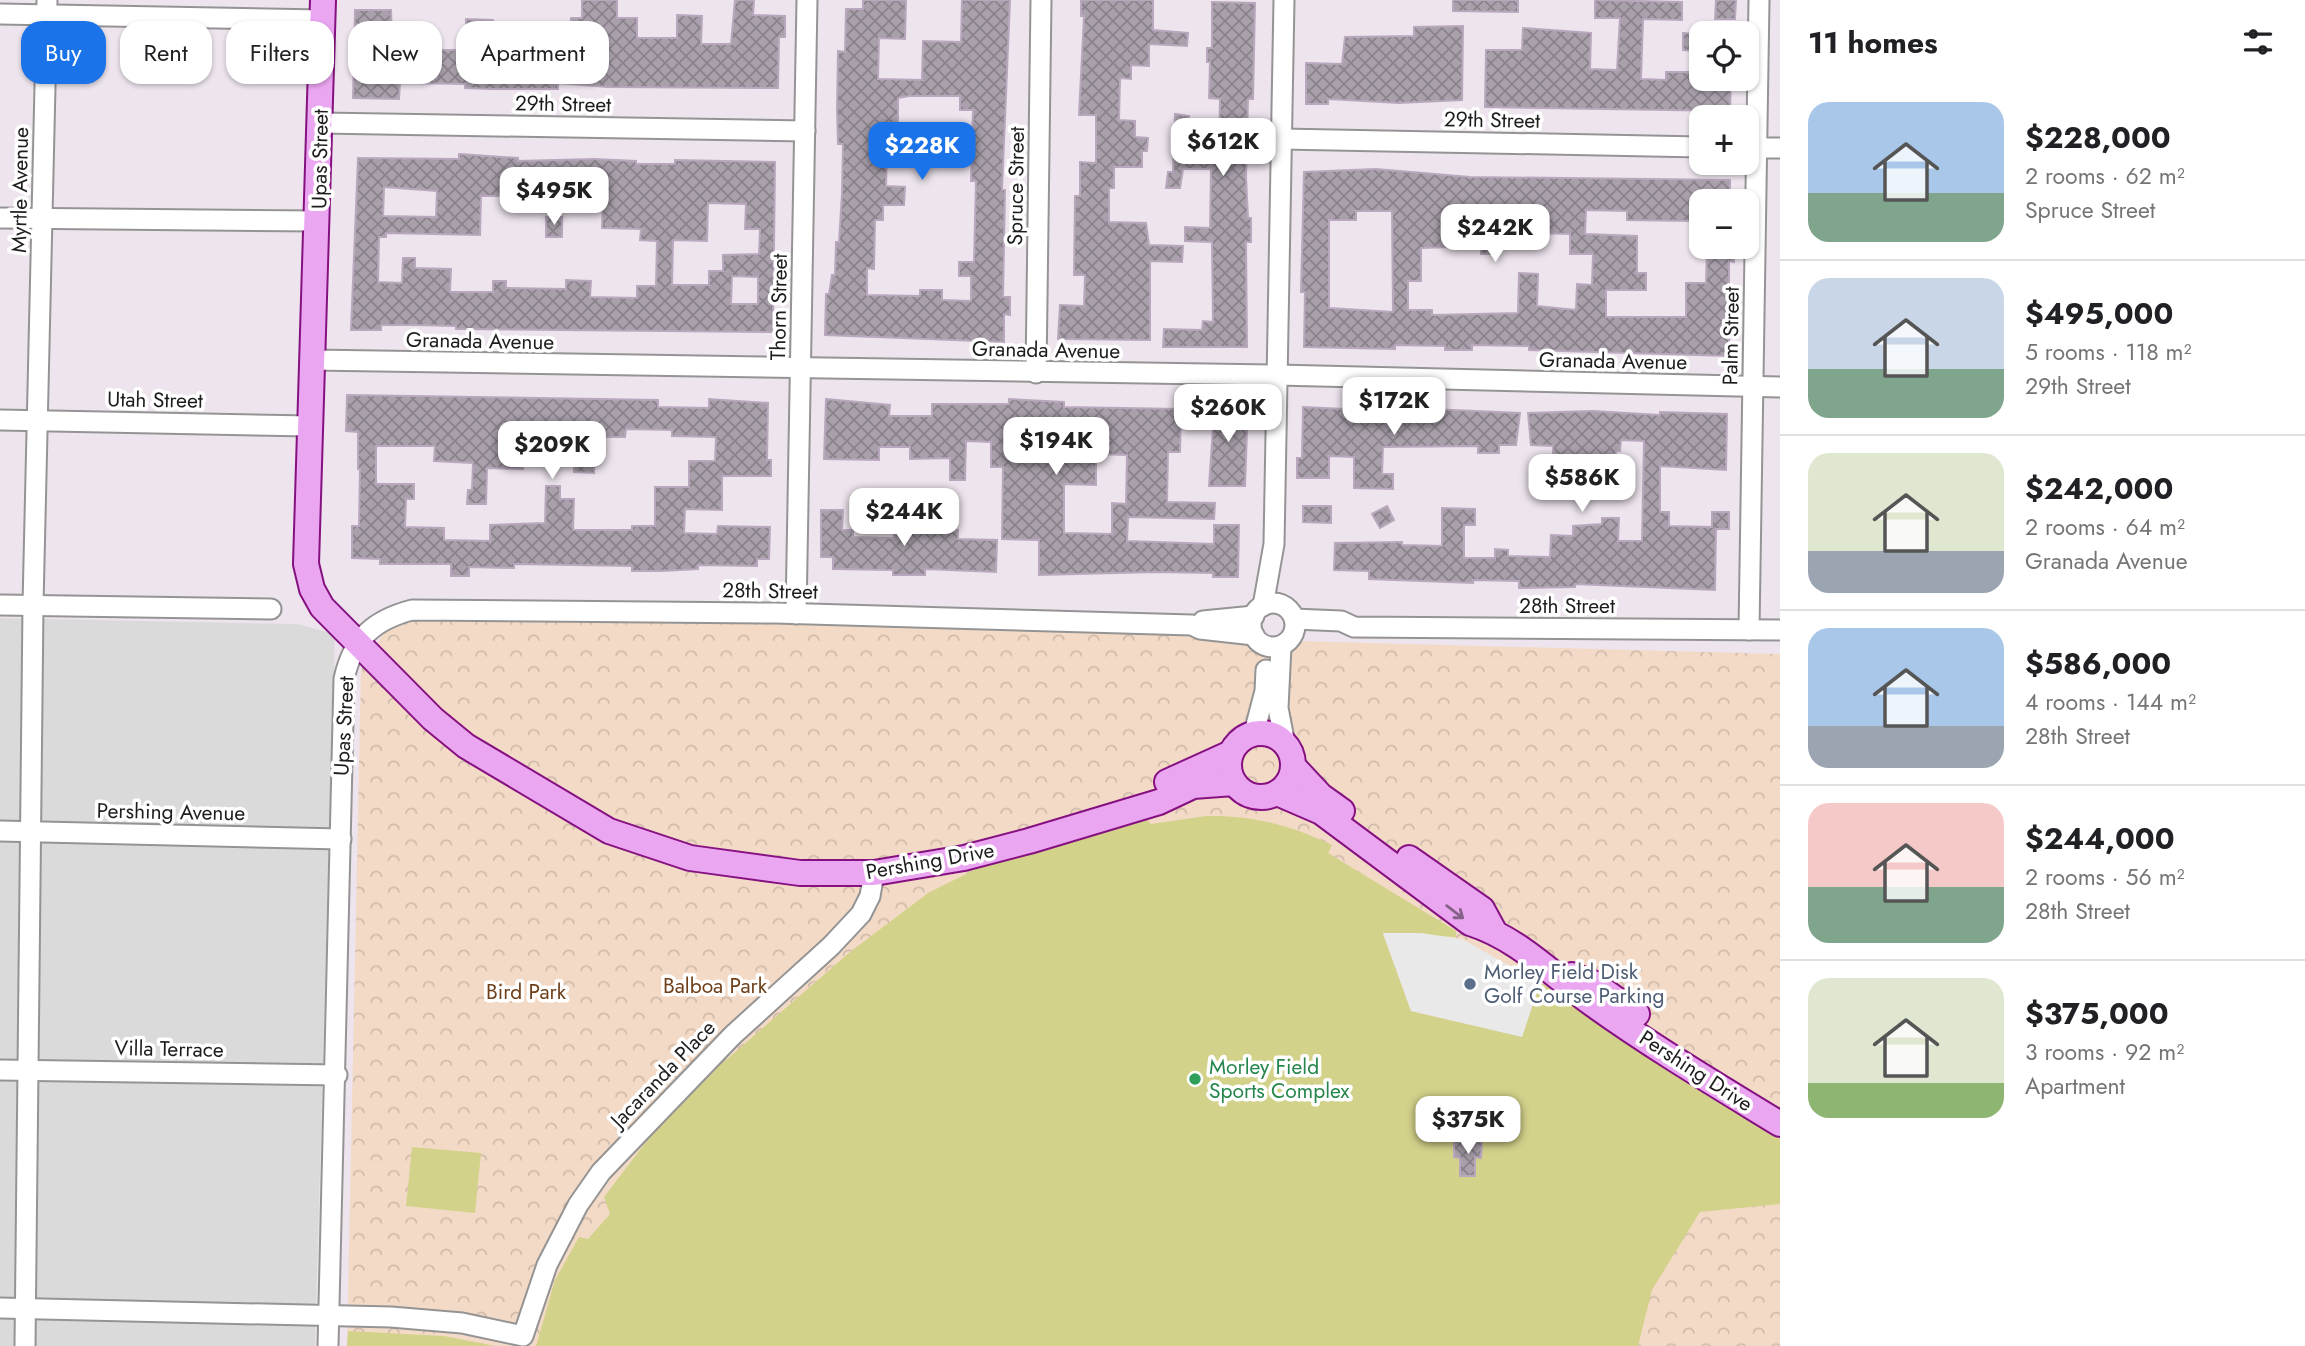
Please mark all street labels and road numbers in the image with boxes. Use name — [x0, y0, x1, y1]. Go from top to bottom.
street label: 29th Street — [514, 88, 612, 120]
street label: 29th Street — [1443, 104, 1541, 136]
street label: Upas Street — [304, 109, 336, 209]
street label: Spruce Street — [1000, 126, 1032, 246]
street label: Myrtle Avenue — [4, 127, 36, 253]
street label: Thorn Street — [763, 253, 795, 361]
street label: Palm Street — [1715, 286, 1747, 386]
street label: Granada Avenue — [405, 325, 555, 357]
street label: Granada Avenue — [971, 334, 1121, 366]
street label: Granada Avenue — [1538, 345, 1688, 377]
street label: Utah Street — [107, 384, 203, 416]
street label: 28th Street — [722, 575, 818, 607]
street label: 28th Street — [1519, 591, 1615, 621]
street label: Upas Street — [326, 675, 362, 777]
street label: Pershing Avenue — [96, 796, 246, 828]
street label: Pershing Drive — [863, 835, 997, 887]
street label: Jacaranda Place — [602, 1013, 722, 1137]
street label: Pershing Drive — [1633, 1023, 1759, 1119]
street label: Villa Terrace — [114, 1033, 224, 1065]

